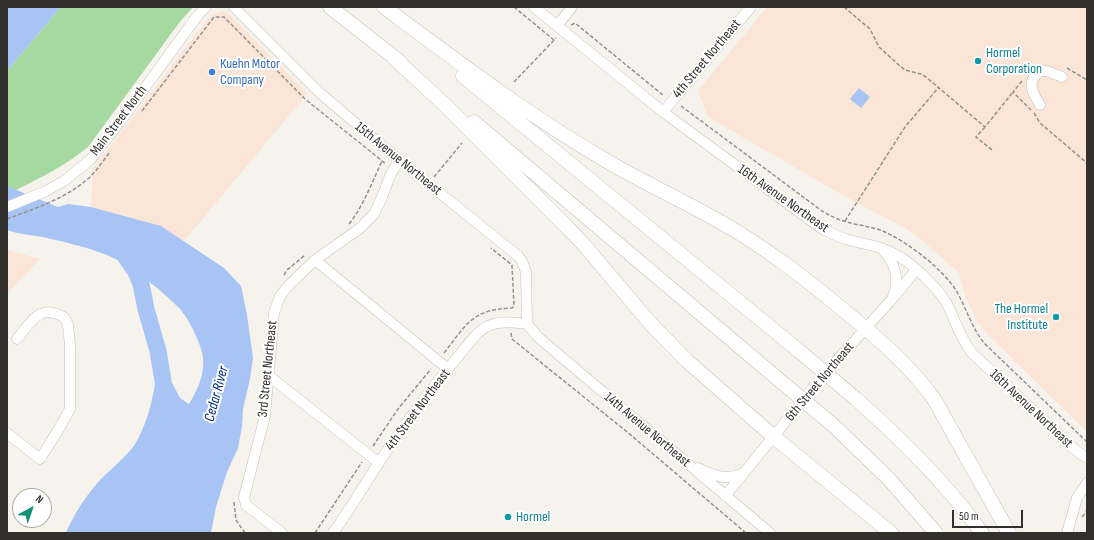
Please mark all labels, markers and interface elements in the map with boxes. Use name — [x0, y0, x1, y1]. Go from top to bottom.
street label: 4th Street Northeast — [669, 16, 745, 102]
place label: Hormel Corporation — [986, 45, 1042, 78]
place label: Kuehn Motor Company — [220, 56, 280, 88]
marker: Hormel Corporation — [973, 56, 983, 66]
marker: Kuehn Motor Company — [207, 67, 217, 77]
street label: Main Street North — [87, 83, 151, 159]
street label: 15th Avenue Northeast — [351, 119, 445, 199]
street label: 16th Avenue Northeast — [734, 161, 832, 237]
place label: The Hormel Institute — [994, 301, 1048, 334]
marker: The Hormel Institute — [1051, 312, 1061, 322]
street label: 3rd Street Northeast — [255, 320, 281, 418]
street label: 6th Street Northeast — [782, 339, 858, 425]
water label: Cedar River — [201, 364, 233, 424]
street label: 4th Street Northeast — [382, 366, 454, 454]
street label: 16th Avenue Northeast — [986, 366, 1076, 452]
street label: 14th Avenue Northeast — [600, 389, 694, 471]
north arrow — [12, 488, 52, 528]
text: N — [33, 492, 46, 506]
scale bar — [954, 502, 1025, 528]
place label: Hormel — [516, 509, 550, 525]
text: 50 m — [959, 509, 979, 524]
marker: Hormel — [503, 512, 513, 522]

